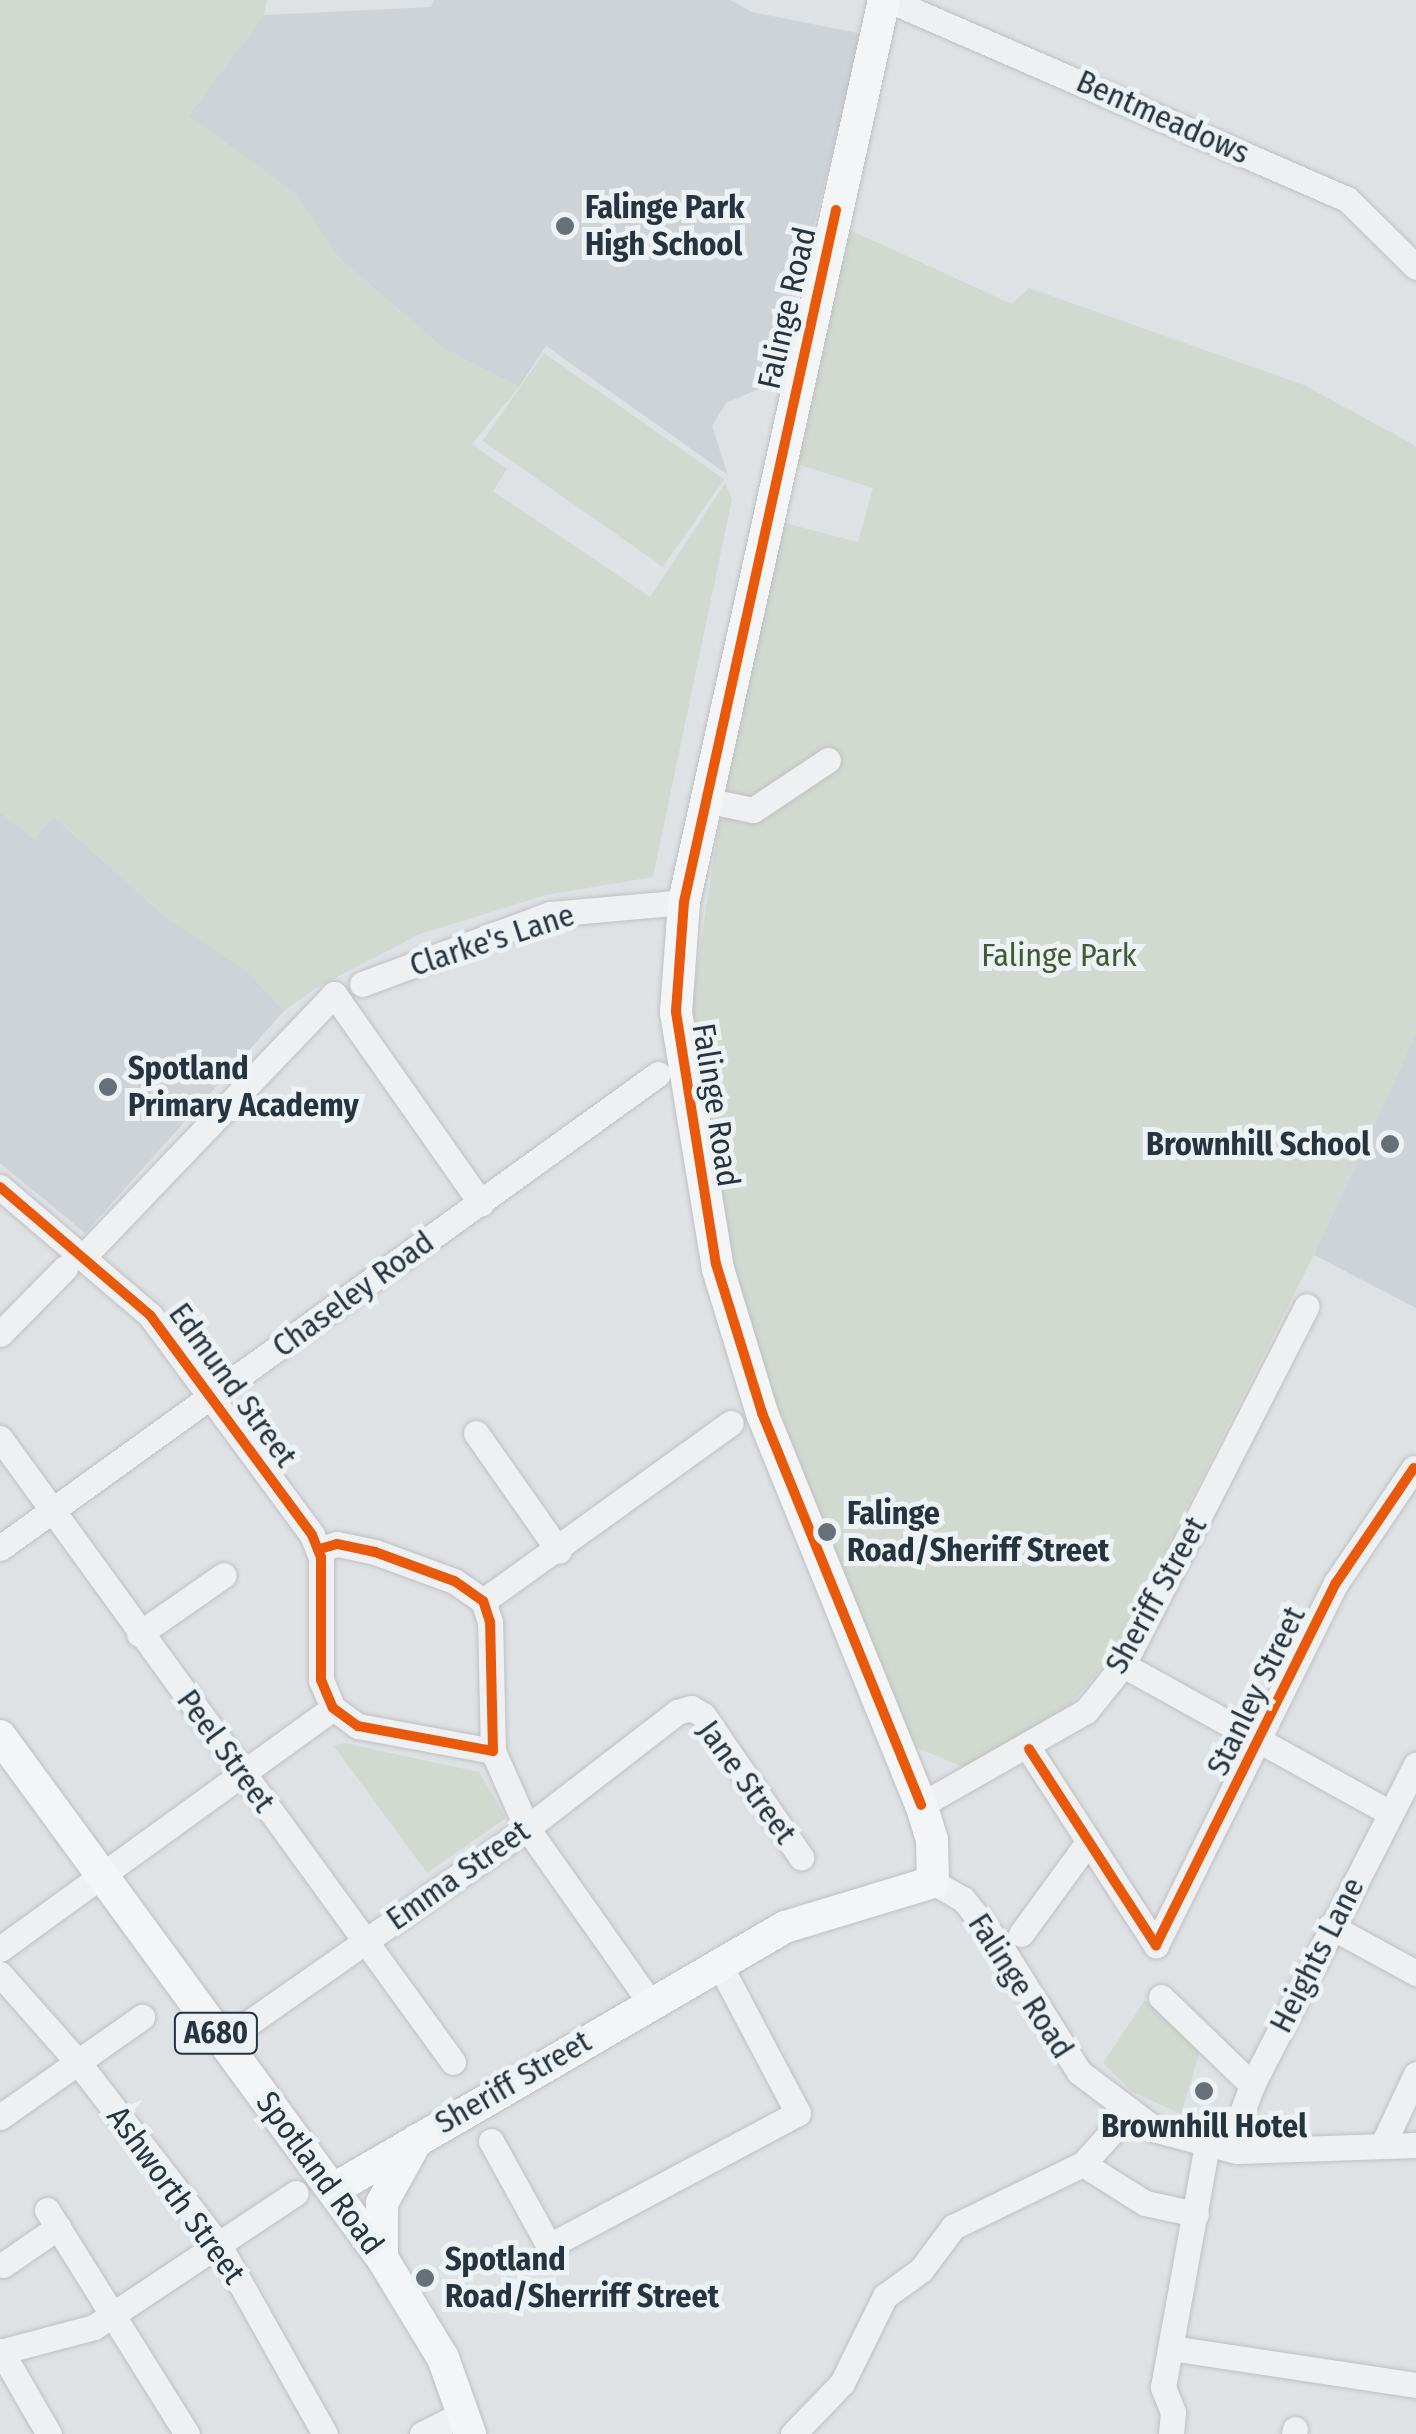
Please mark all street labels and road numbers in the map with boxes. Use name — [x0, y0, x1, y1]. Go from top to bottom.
street label: Bentmeadows — [1071, 62, 1255, 172]
street label: Falinge Road — [750, 223, 824, 393]
street label: Clarke's Lane — [405, 895, 579, 985]
street label: Falinge Road — [684, 1021, 748, 1189]
street label: Chaseley Road — [265, 1223, 441, 1365]
street label: Edmund Street — [161, 1296, 305, 1474]
street label: Sheriff Street — [1097, 1510, 1215, 1680]
street label: Stanley Street — [1199, 1600, 1313, 1782]
street label: Peel Street — [169, 1682, 283, 1820]
street label: Jane Street — [689, 1713, 805, 1851]
street label: Emma Street — [379, 1812, 537, 1938]
street label: Heights Lane — [1262, 1871, 1372, 2039]
street label: Falinge Road — [960, 1906, 1082, 2066]
road number: A680 — [174, 2008, 258, 2058]
street label: Sheriff Street — [428, 2022, 598, 2142]
street label: Spotland Road — [248, 2084, 392, 2262]
street label: Ashworth Street — [99, 2099, 253, 2291]

